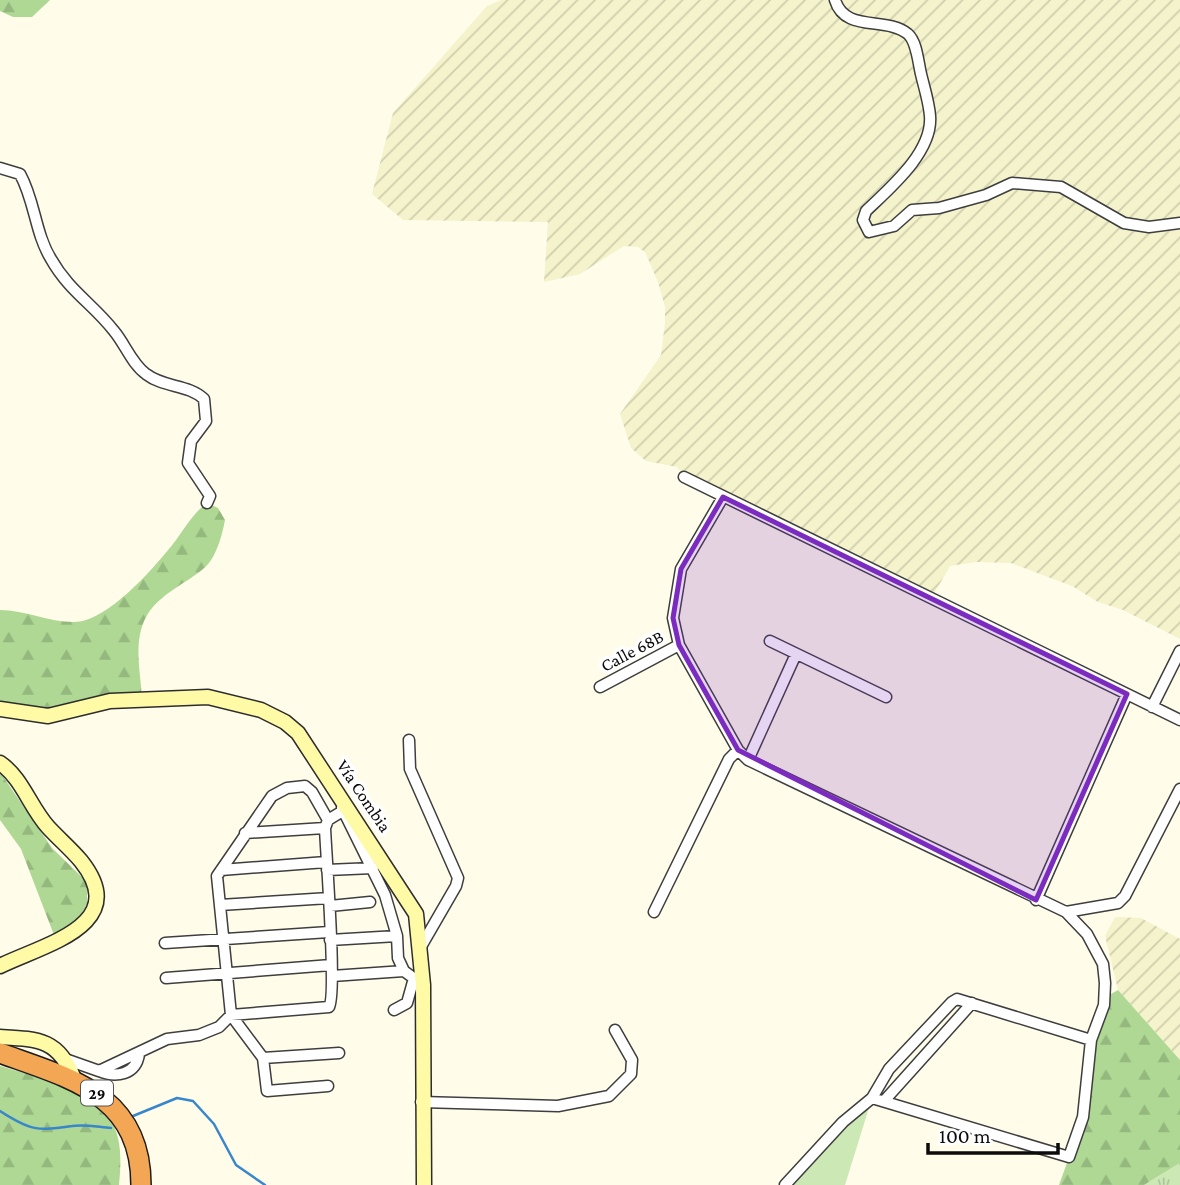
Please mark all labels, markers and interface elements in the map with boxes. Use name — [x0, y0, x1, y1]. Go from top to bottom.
street label: Calle 68B — [597, 626, 667, 676]
street label: Vía Combia — [333, 756, 395, 836]
road number: 29 — [81, 1080, 113, 1106]
scale bar — [928, 1112, 1058, 1156]
text: 100 m — [939, 1124, 991, 1148]

